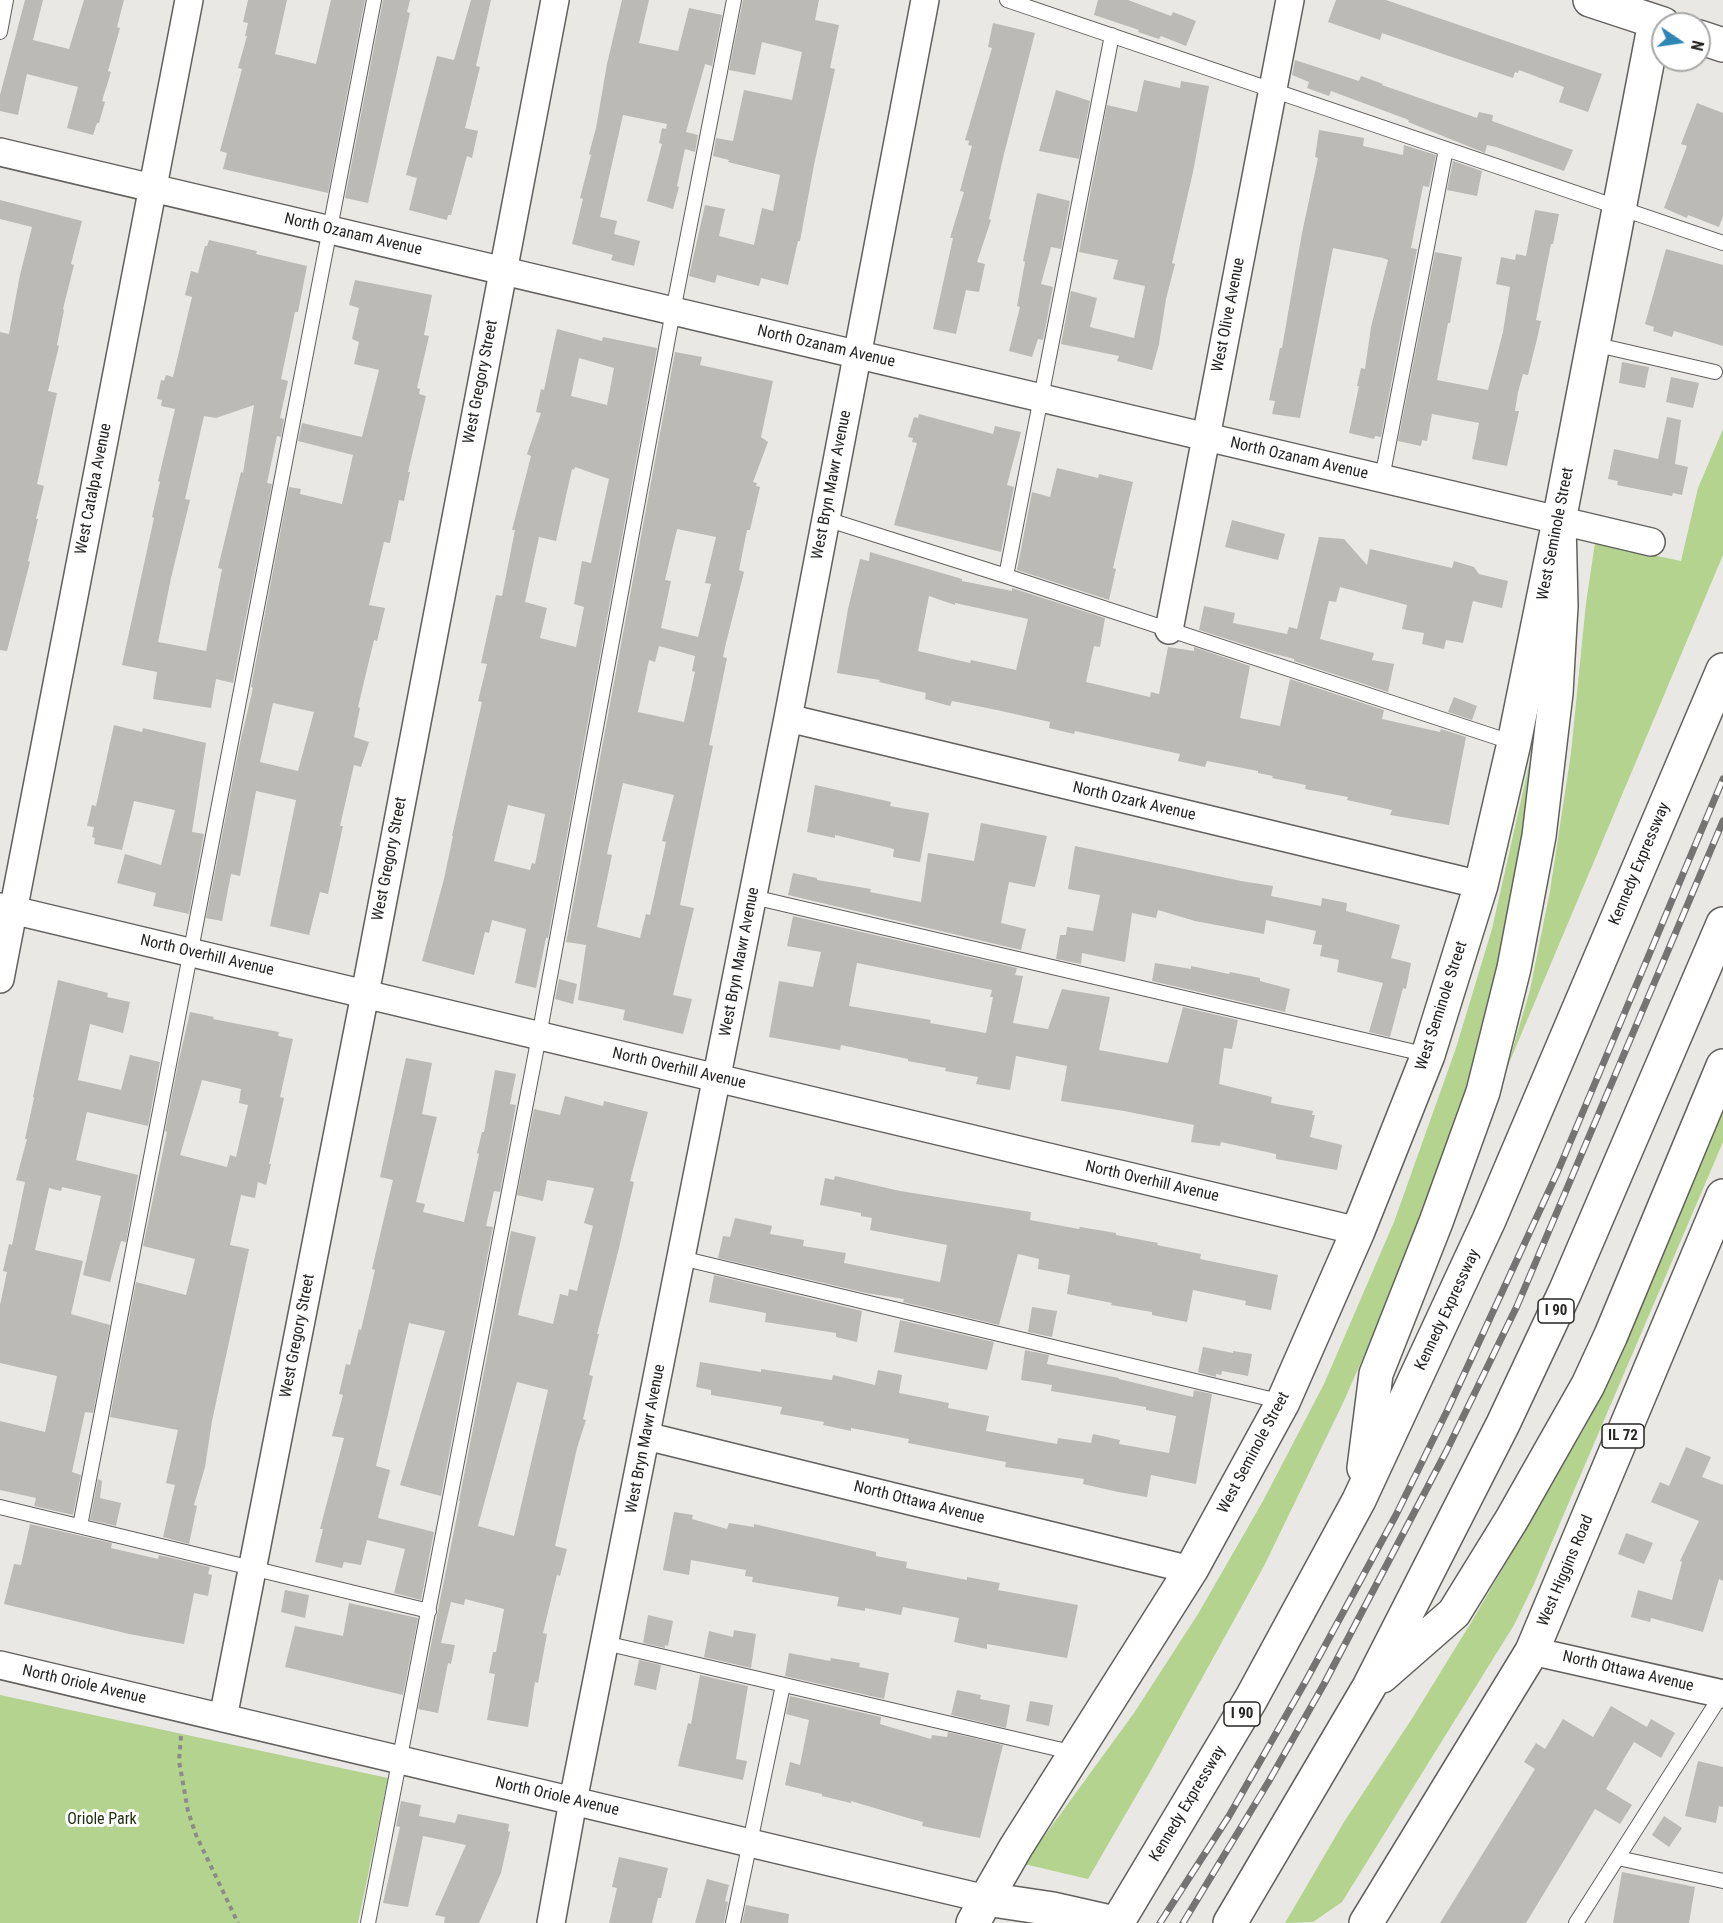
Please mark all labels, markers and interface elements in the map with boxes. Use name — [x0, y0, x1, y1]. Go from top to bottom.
north arrow — [1651, 12, 1711, 72]
text: N — [1687, 39, 1707, 53]
street label: North Ozanam Avenue — [282, 210, 424, 260]
street label: West Olive Avenue — [1209, 256, 1249, 374]
street label: West Gregory Street — [460, 319, 502, 445]
street label: North Ozanam Avenue — [755, 322, 897, 372]
street label: West Bryn Mawr Avenue — [808, 409, 856, 561]
street label: West Catalpa Avenue — [72, 422, 116, 556]
street label: North Ozanam Avenue — [1228, 434, 1370, 484]
street label: West Seminole Street — [1534, 466, 1578, 602]
street label: North Ozark Avenue — [1071, 779, 1197, 825]
street label: West Gregory Street — [369, 796, 411, 922]
street label: Kennedy Expressway — [1605, 800, 1675, 928]
street label: West Bryn Mawr Avenue — [716, 886, 764, 1038]
street label: North Overhill Avenue — [138, 931, 276, 981]
street label: West Seminole Street — [1412, 939, 1472, 1073]
street label: North Overhill Avenue — [610, 1044, 748, 1094]
street label: North Overhill Avenue — [1083, 1157, 1221, 1207]
street label: Kennedy Expressway — [1411, 1246, 1485, 1374]
street label: West Gregory Street — [277, 1273, 319, 1399]
road number: I 90 — [1538, 1299, 1574, 1323]
street label: West Bryn Mawr Avenue — [622, 1363, 670, 1515]
street label: West Seminole Street — [1214, 1389, 1294, 1517]
road number: IL 72 — [1602, 1424, 1644, 1448]
street label: North Ottawa Avenue — [852, 1477, 986, 1529]
street label: West Higgins Road — [1534, 1512, 1598, 1630]
street label: North Ottawa Avenue — [1561, 1648, 1695, 1696]
street label: North Oriole Avenue — [20, 1661, 148, 1709]
road number: I 90 — [1224, 1702, 1260, 1726]
street label: Kennedy Expressway — [1146, 1743, 1230, 1865]
street label: North Oriole Avenue — [493, 1773, 621, 1821]
park label: Oriole Park — [67, 1810, 137, 1830]

